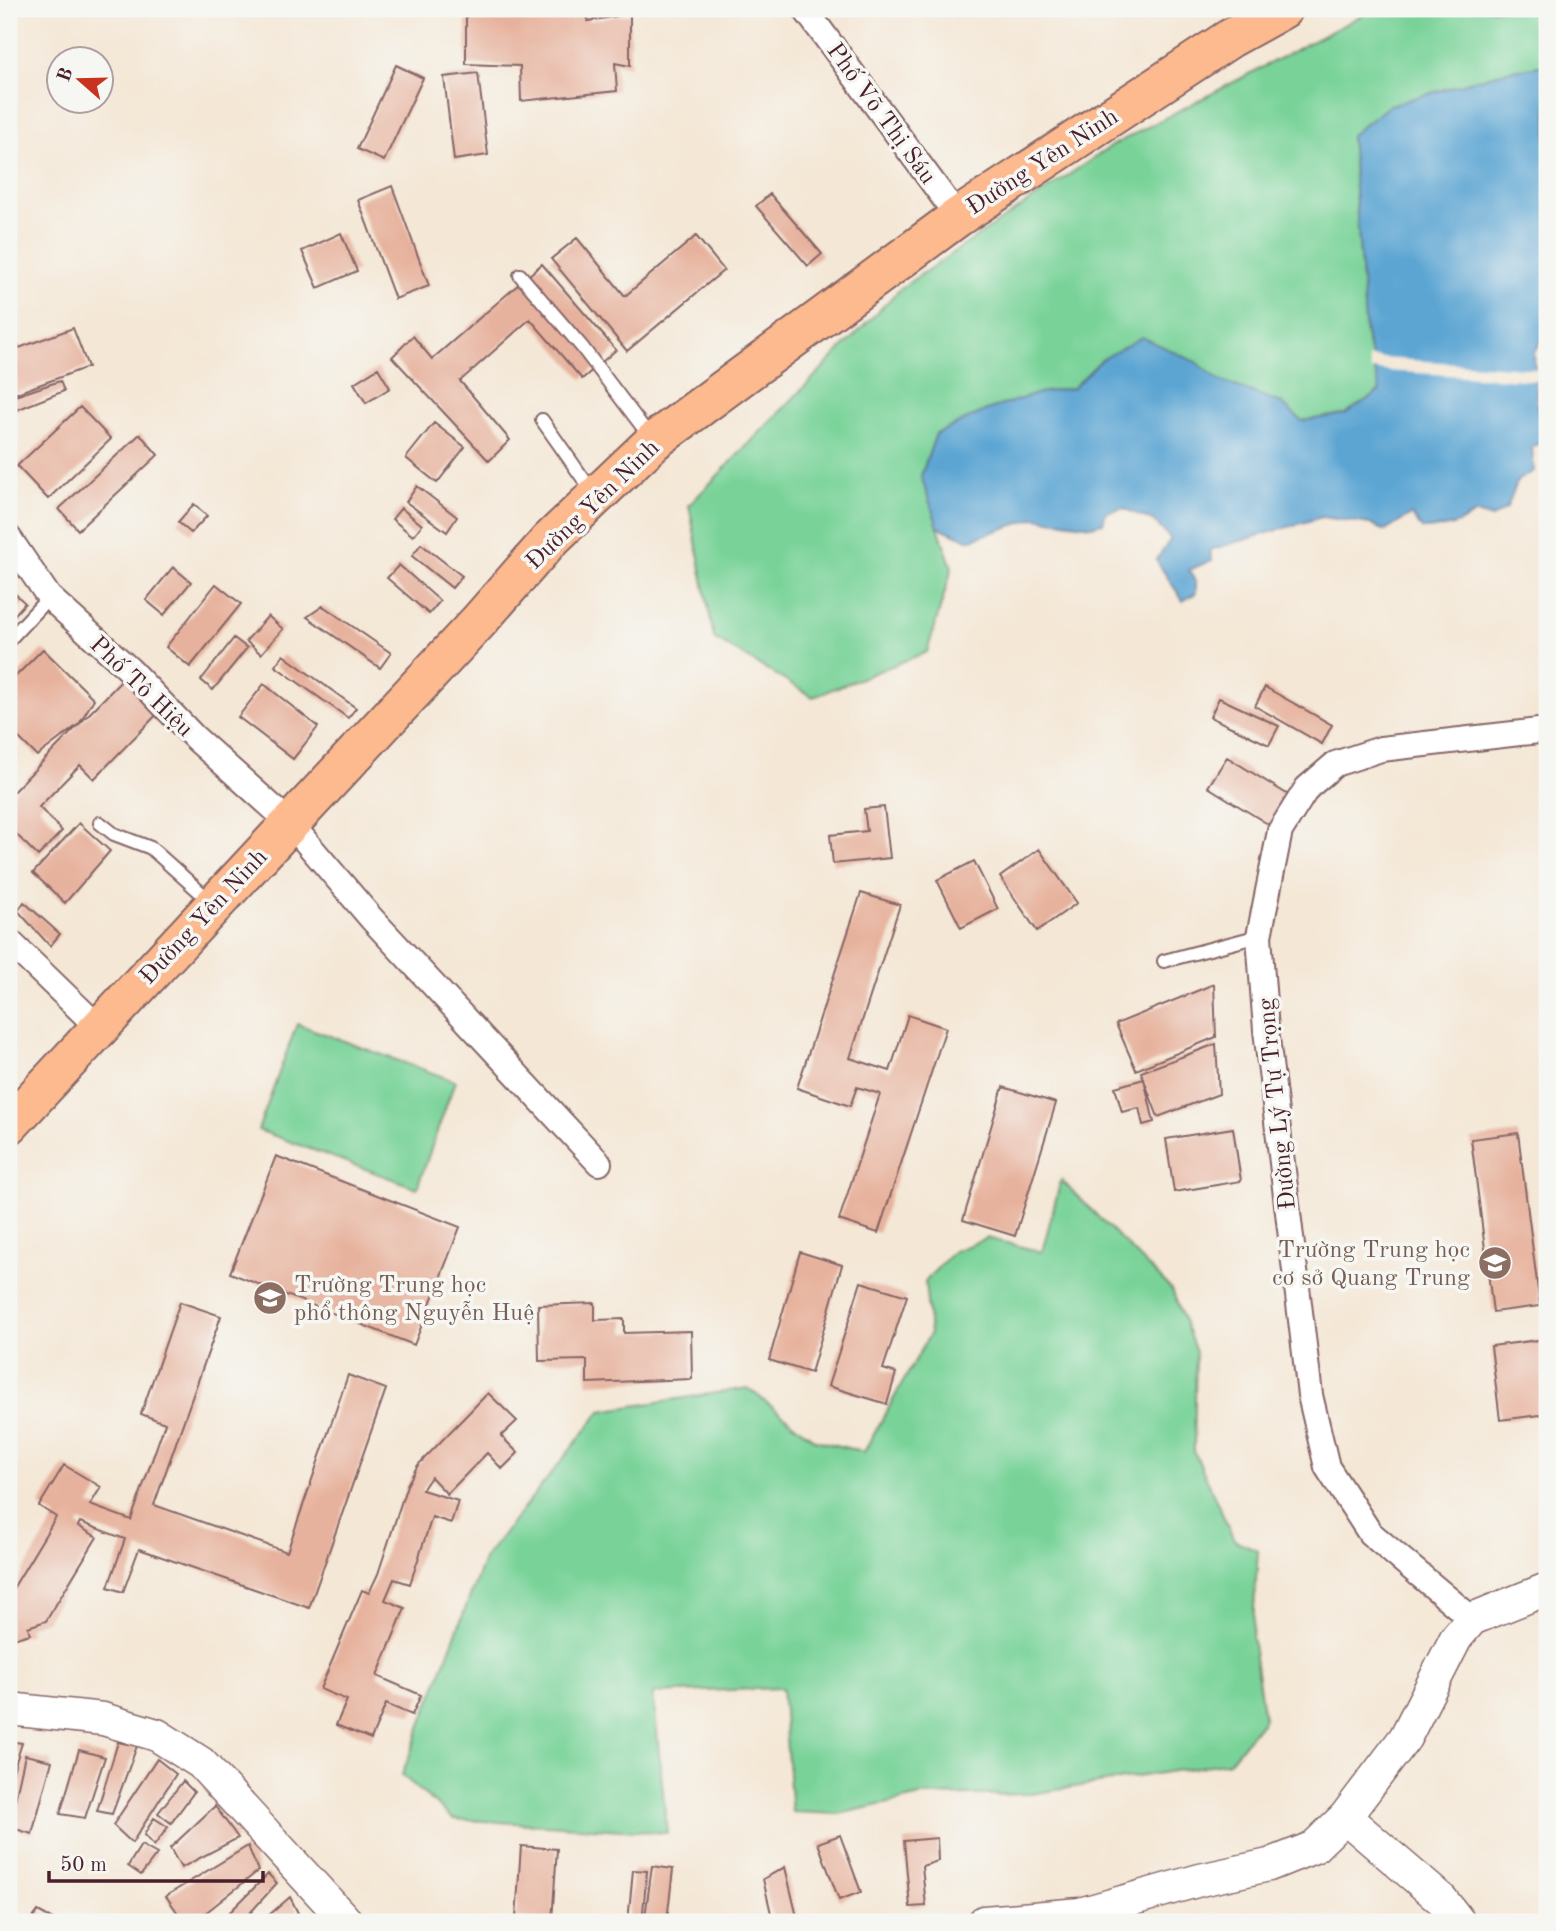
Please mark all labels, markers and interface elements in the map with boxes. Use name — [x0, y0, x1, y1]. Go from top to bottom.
street label: Phố Võ Thị Sáu — [821, 39, 940, 189]
north arrow — [46, 46, 116, 116]
text: B — [55, 65, 78, 85]
street label: Đường Yên Ninh — [963, 105, 1123, 220]
street label: Đường Yên Ninh — [522, 436, 665, 575]
street label: Phố Tô Hiệu — [84, 632, 198, 742]
street label: Đường Yên Ninh — [136, 845, 273, 990]
street label: Đường Lý Tự Trọng — [1255, 997, 1301, 1211]
place label: Trường Trung học cơ sở Quang Trung — [1272, 1239, 1470, 1291]
school or university icon: Trường Trung học cơ sở Quang Trung — [1476, 1244, 1514, 1282]
place label: Trường Trung học phổ thông Nguyễn Huệ — [294, 1274, 534, 1326]
school or university icon: Trường Trung học phổ thông Nguyễn Huệ — [251, 1279, 289, 1317]
scale bar — [49, 1840, 262, 1884]
text: 50 m — [60, 1855, 107, 1876]

